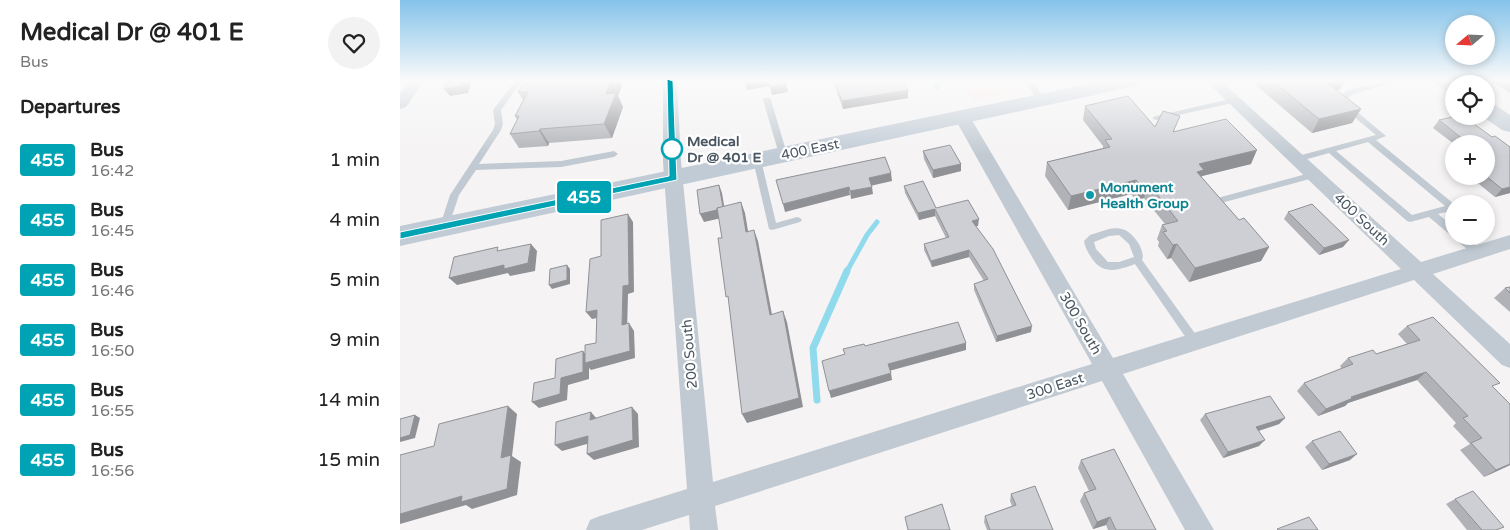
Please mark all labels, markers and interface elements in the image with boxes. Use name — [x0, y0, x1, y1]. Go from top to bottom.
north arrow — [1445, 15, 1495, 65]
map controls — [1445, 15, 1495, 245]
button: heart — [328, 17, 380, 69]
text: Medical Dr @ 401 E — [20, 18, 244, 47]
text: Bus — [20, 52, 48, 72]
button: locate — [1445, 75, 1495, 125]
text: Departures — [20, 96, 120, 118]
place label: Medical Dr @ 401 E — [687, 133, 762, 166]
street label: 400 East — [780, 135, 841, 164]
button: + — [1445, 135, 1495, 185]
marker: Medical Dr @ 401 E — [661, 138, 683, 160]
text: Bus — [90, 139, 124, 161]
text: 455 — [31, 149, 64, 171]
text: 1 min — [329, 149, 380, 171]
text: 16:42 — [90, 161, 134, 181]
place label: Monument Health Group — [1100, 179, 1189, 212]
line badge: 455 — [555, 181, 613, 213]
text: 455 — [567, 186, 601, 208]
marker: Monument Health Group — [1084, 189, 1096, 201]
street label: 400 South — [1330, 189, 1393, 249]
button: − — [1445, 195, 1495, 245]
text: Bus — [90, 199, 124, 221]
text: 455 — [31, 209, 64, 231]
text: 4 min — [329, 209, 380, 231]
text: 16:45 — [90, 221, 134, 241]
text: Bus — [90, 259, 124, 281]
text: 455 — [31, 269, 64, 291]
text: 5 min — [329, 269, 380, 291]
text: 16:46 — [90, 281, 134, 301]
street label: 300 South — [1056, 289, 1105, 358]
text: Bus — [90, 319, 124, 341]
street label: 200 South — [678, 319, 701, 389]
text: 455 — [31, 329, 64, 351]
text: 9 min — [329, 329, 380, 351]
text: 16:50 — [90, 341, 134, 361]
street label: 300 East — [1025, 369, 1086, 404]
text: Bus — [90, 379, 124, 401]
text: 455 — [31, 389, 64, 411]
text: 14 min — [317, 389, 380, 411]
text: 16:55 — [90, 401, 134, 421]
text: Bus — [90, 439, 124, 461]
text: 455 — [31, 449, 64, 471]
text: 15 min — [317, 449, 380, 471]
text: 16:56 — [90, 461, 134, 481]

